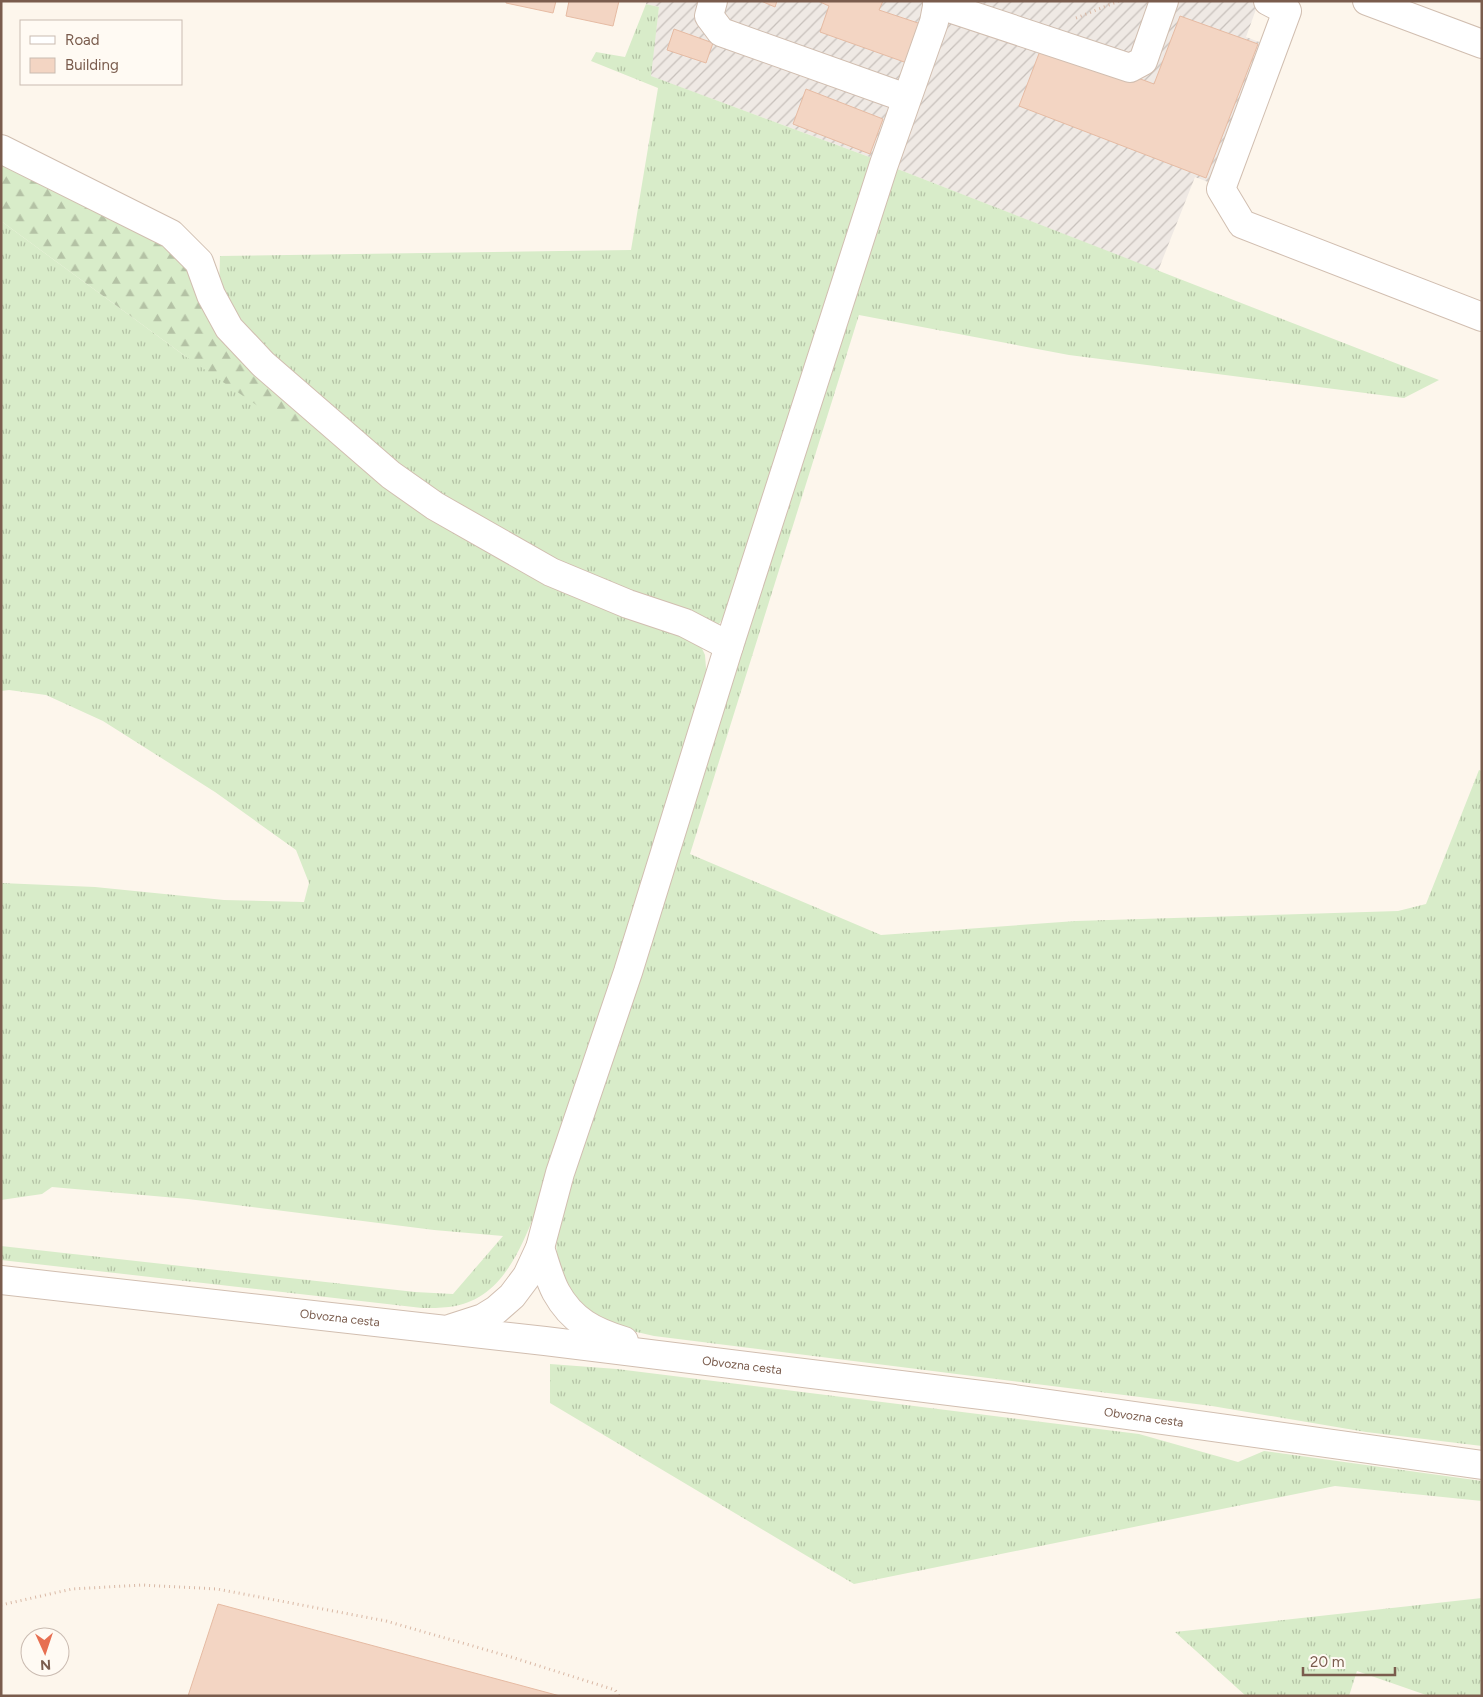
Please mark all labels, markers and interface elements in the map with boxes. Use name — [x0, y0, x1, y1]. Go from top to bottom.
legend — [20, 20, 182, 85]
text: Road — [65, 31, 100, 49]
text: Building — [65, 56, 119, 74]
street label: Obvozna cesta — [299, 1307, 381, 1329]
street label: Obvozna cesta — [701, 1354, 783, 1377]
street label: Obvozna cesta — [1103, 1405, 1184, 1430]
north arrow — [20, 1627, 70, 1677]
scale bar — [1303, 1644, 1396, 1676]
text: 20 m — [1310, 1653, 1344, 1671]
text: N — [40, 1656, 52, 1673]

